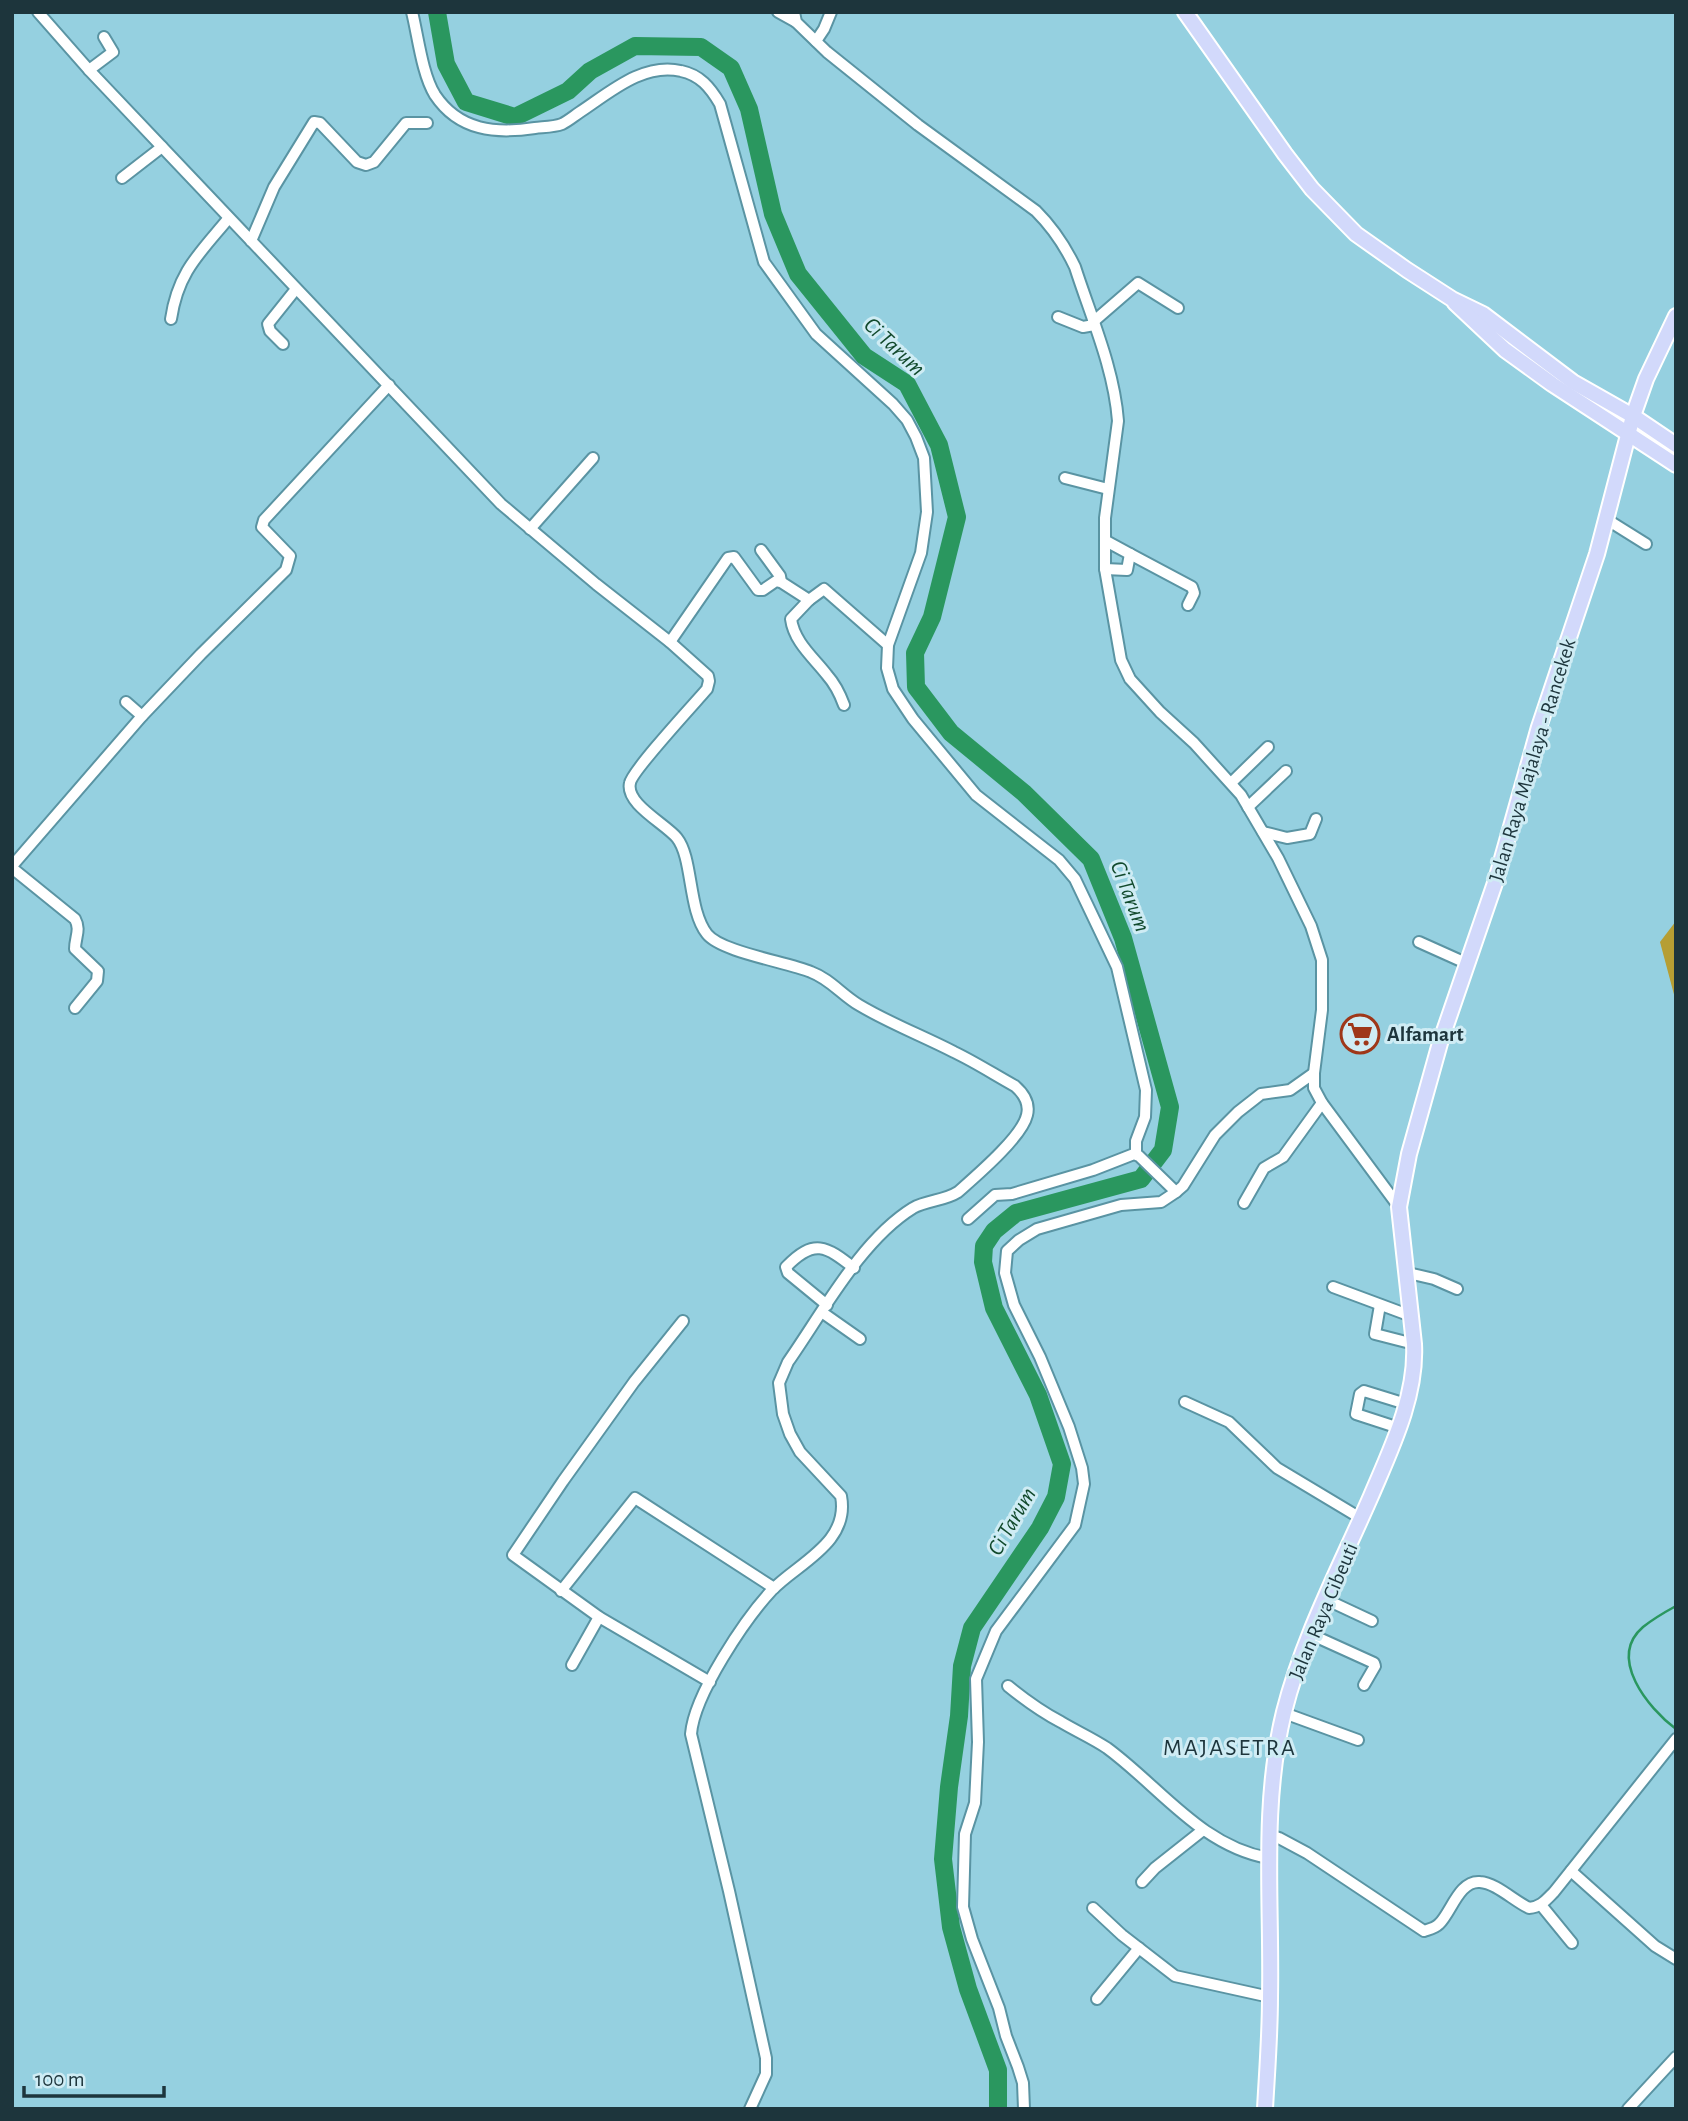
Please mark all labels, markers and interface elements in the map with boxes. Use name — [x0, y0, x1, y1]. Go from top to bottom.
water label: Ci Tarum — [859, 313, 929, 381]
street label: Jalan Raya Majalaya - Rancekek — [1485, 636, 1580, 884]
water label: Ci Tarum — [1106, 858, 1154, 935]
supermarket icon: Alfamart — [1339, 1013, 1381, 1055]
place label: Alfamart — [1387, 1024, 1463, 1045]
water label: Ci Tarum — [984, 1484, 1041, 1560]
street label: Jalan Raya Cibeuti — [1285, 1540, 1362, 1683]
district label: MAJASETRA — [1163, 1736, 1297, 1760]
scale bar — [24, 2054, 164, 2098]
text: 100 m — [35, 2069, 85, 2090]

